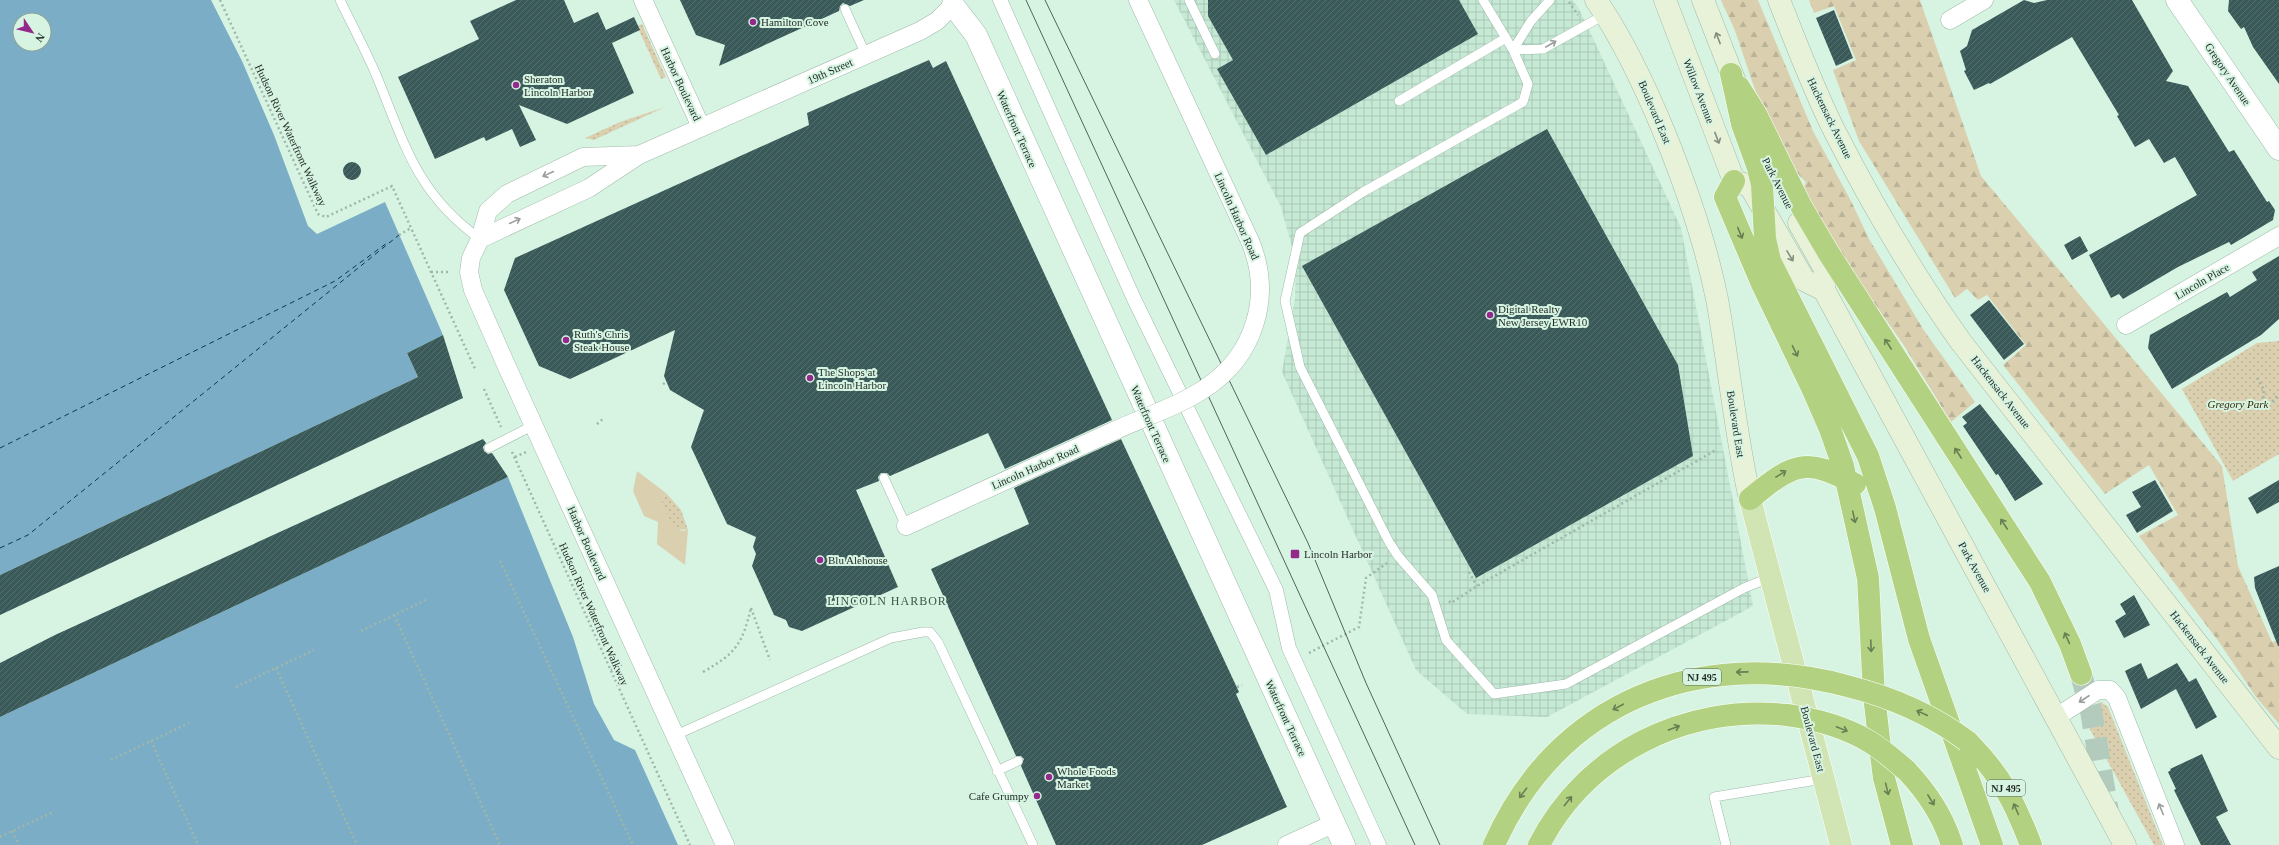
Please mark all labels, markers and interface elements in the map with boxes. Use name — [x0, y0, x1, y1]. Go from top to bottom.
north arrow — [12, 12, 52, 52]
place label: Hamilton Cove — [761, 16, 829, 28]
marker: Hamilton Cove — [748, 17, 758, 27]
text: N — [33, 31, 47, 44]
one-way arrow — [1713, 32, 1721, 44]
one-way arrow — [1545, 40, 1557, 48]
street label: Gregory Avenue — [2203, 41, 2253, 107]
street label: Harbor Boulevard — [659, 45, 703, 123]
street label: 19th Street — [806, 56, 854, 86]
street label: Willow Avenue — [1681, 57, 1717, 125]
street label: Hudson River Waterfront Walkway — [253, 62, 329, 208]
place label: Sheraton Lincoln Harbor — [524, 73, 592, 98]
street label: Hackensack Avenue — [1805, 76, 1855, 161]
street label: Boulevard East — [1636, 79, 1674, 145]
marker: Sheraton Lincoln Harbor — [511, 80, 521, 90]
street label: Waterfront Terrace — [995, 89, 1039, 169]
one-way arrow — [1714, 131, 1722, 143]
street label: Park Avenue — [1760, 155, 1796, 211]
one-way arrow — [542, 171, 554, 178]
street label: Lincoln Harbor Road — [1212, 171, 1262, 262]
one-way arrow — [508, 217, 520, 224]
one-way arrow — [1736, 227, 1744, 239]
one-way arrow — [1787, 250, 1795, 262]
street label: Lincoln Place — [2173, 261, 2231, 301]
place label: Digital Realty New Jersey EWR10 — [1498, 303, 1588, 328]
marker: Digital Realty New Jersey EWR10 — [1485, 310, 1495, 320]
place label: Ruth's Chris Steak House — [574, 328, 629, 353]
marker: Ruth's Chris Steak House — [561, 335, 571, 345]
one-way arrow — [1883, 338, 1891, 350]
one-way arrow — [1792, 344, 1799, 356]
street label: Hackensack Avenue — [1969, 353, 2033, 431]
place label: The Shops at Lincoln Harbor — [818, 366, 886, 391]
marker: The Shops at Lincoln Harbor — [805, 373, 815, 383]
street label: Waterfront Terrace — [1129, 384, 1173, 464]
street label: Boulevard East — [1725, 390, 1747, 458]
park label: Gregory Park — [2208, 398, 2270, 410]
street label: Lincoln Harbor Road — [990, 442, 1081, 492]
one-way arrow — [1954, 448, 1962, 459]
one-way arrow — [1775, 470, 1787, 478]
street label: Harbor Boulevard — [565, 504, 609, 582]
one-way arrow — [1851, 511, 1859, 524]
one-way arrow — [2000, 519, 2008, 530]
street label: Park Avenue — [1956, 540, 1994, 594]
street label: Hudson River Waterfront Walkway — [557, 541, 631, 688]
marker: Lincoln Harbor — [1289, 548, 1301, 560]
place label: Lincoln Harbor — [1304, 548, 1372, 560]
place label: Blu Alehouse — [828, 554, 888, 566]
marker: Blu Alehouse — [815, 555, 825, 565]
district label: LINCOLN HARBOR — [827, 594, 947, 608]
street label: Hackensack Avenue — [2168, 608, 2232, 686]
one-way arrow — [2063, 632, 2071, 644]
one-way arrow — [1867, 639, 1875, 652]
road number: NJ 495 — [1683, 669, 1721, 685]
one-way arrow — [1736, 669, 1749, 676]
street label: Waterfront Terrace — [1263, 678, 1309, 758]
one-way arrow — [2079, 695, 2090, 703]
one-way arrow — [1612, 704, 1624, 711]
street label: Boulevard East — [1798, 705, 1828, 773]
one-way arrow — [1916, 709, 1928, 716]
one-way arrow — [1667, 723, 1679, 731]
one-way arrow — [1835, 726, 1847, 733]
place label: Whole Foods Market — [1057, 765, 1116, 790]
marker: Whole Foods Market — [1044, 772, 1054, 782]
road number: NJ 495 — [1987, 780, 2025, 796]
one-way arrow — [1883, 782, 1891, 795]
one-way arrow — [1518, 788, 1527, 799]
place label: Cafe Grumpy — [969, 790, 1029, 802]
marker: Cafe Grumpy — [1032, 791, 1042, 801]
one-way arrow — [1927, 794, 1935, 805]
one-way arrow — [1564, 796, 1573, 806]
one-way arrow — [2012, 803, 2020, 815]
one-way arrow — [2156, 803, 2164, 815]

